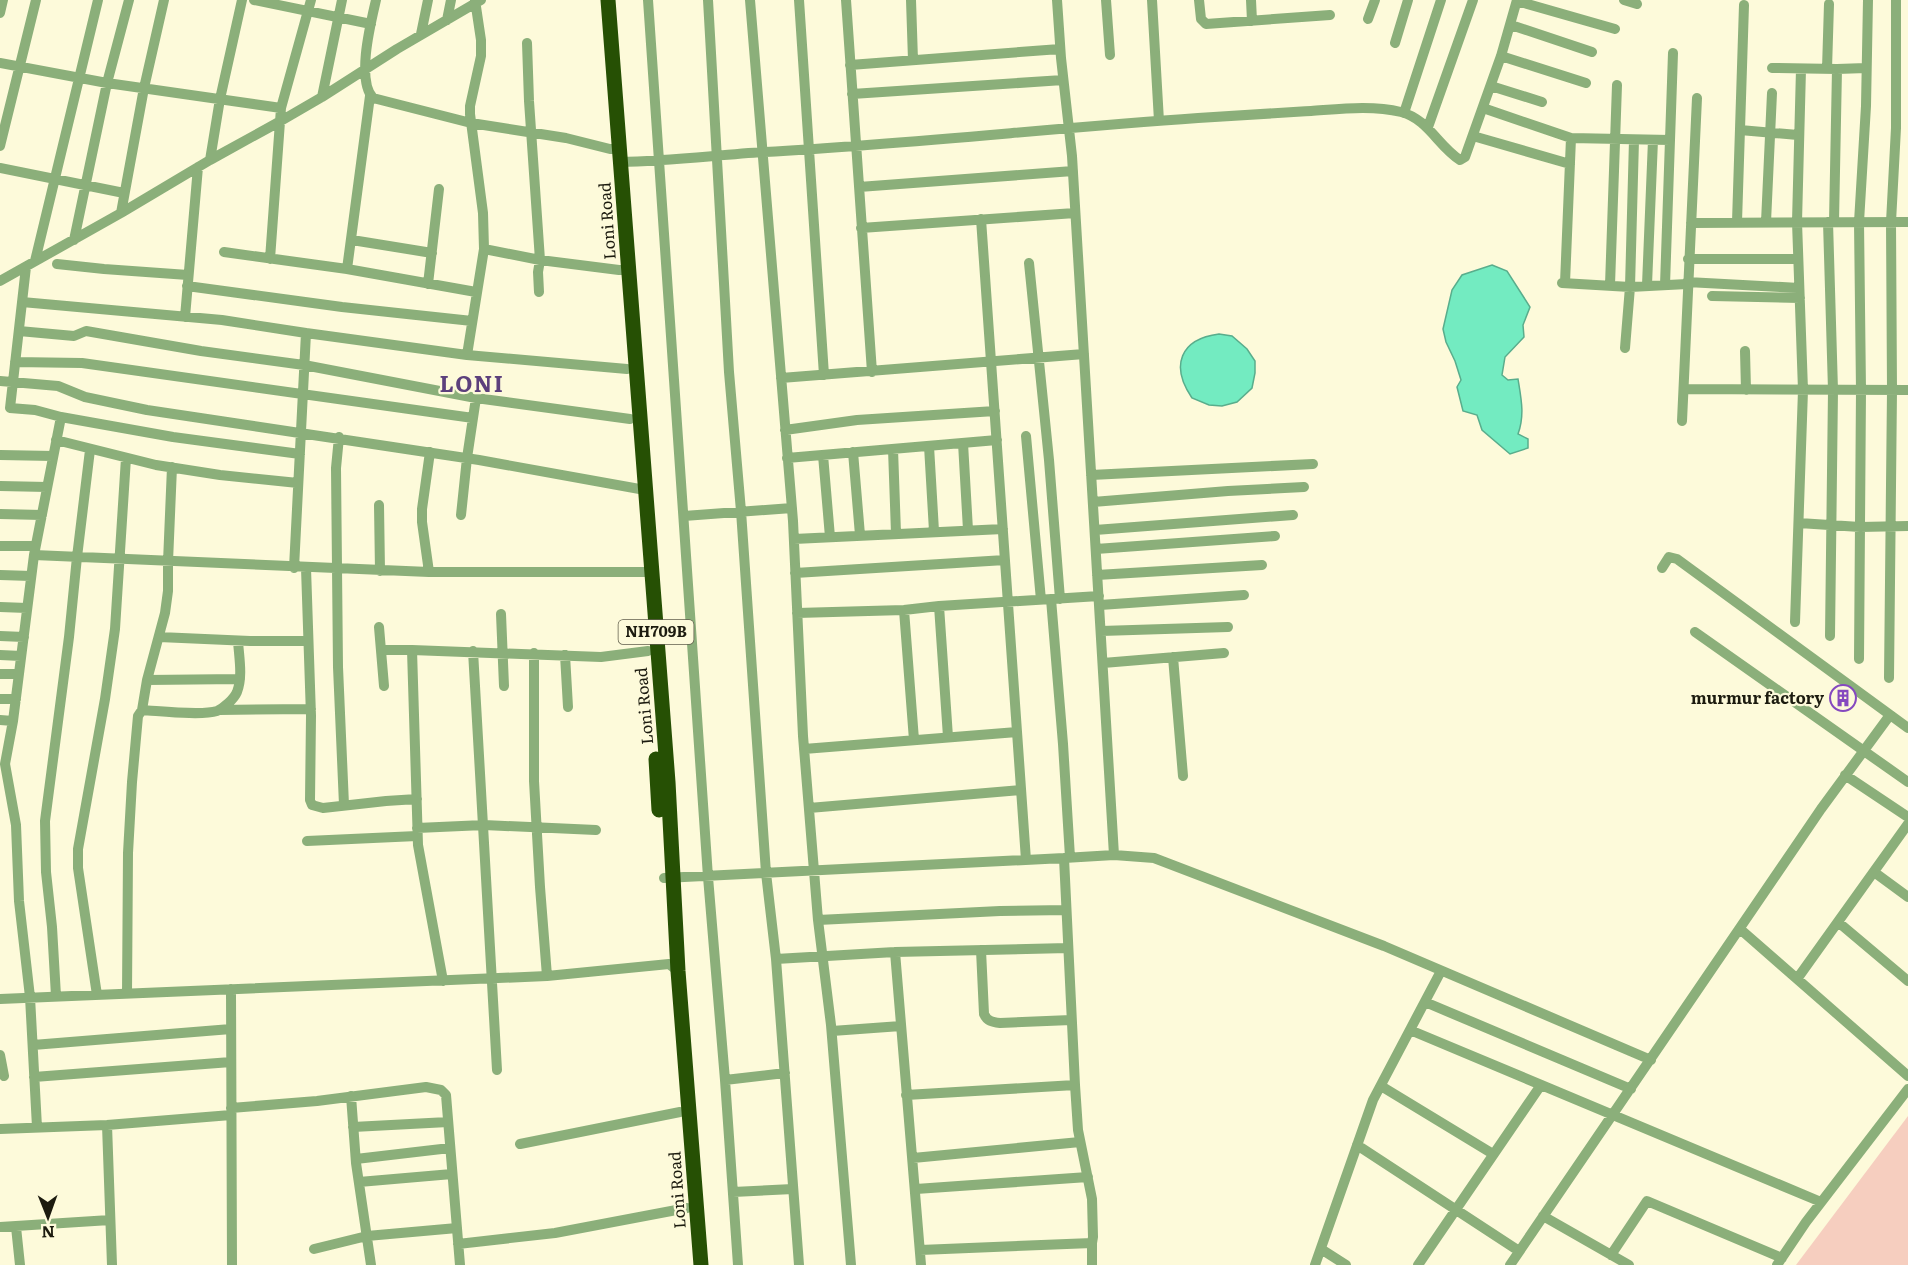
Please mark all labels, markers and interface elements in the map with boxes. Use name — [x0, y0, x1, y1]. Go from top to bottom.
street label: Loni Road — [591, 181, 621, 260]
district label: LONI — [440, 366, 504, 399]
road number: NH709B — [618, 620, 694, 644]
street label: Loni Road — [628, 666, 658, 746]
building icon: murmur factory — [1828, 683, 1858, 713]
place label: murmur factory — [1691, 685, 1824, 709]
street label: Loni Road — [661, 1150, 691, 1229]
north arrow — [18, 1187, 78, 1247]
text: N — [41, 1221, 55, 1245]

